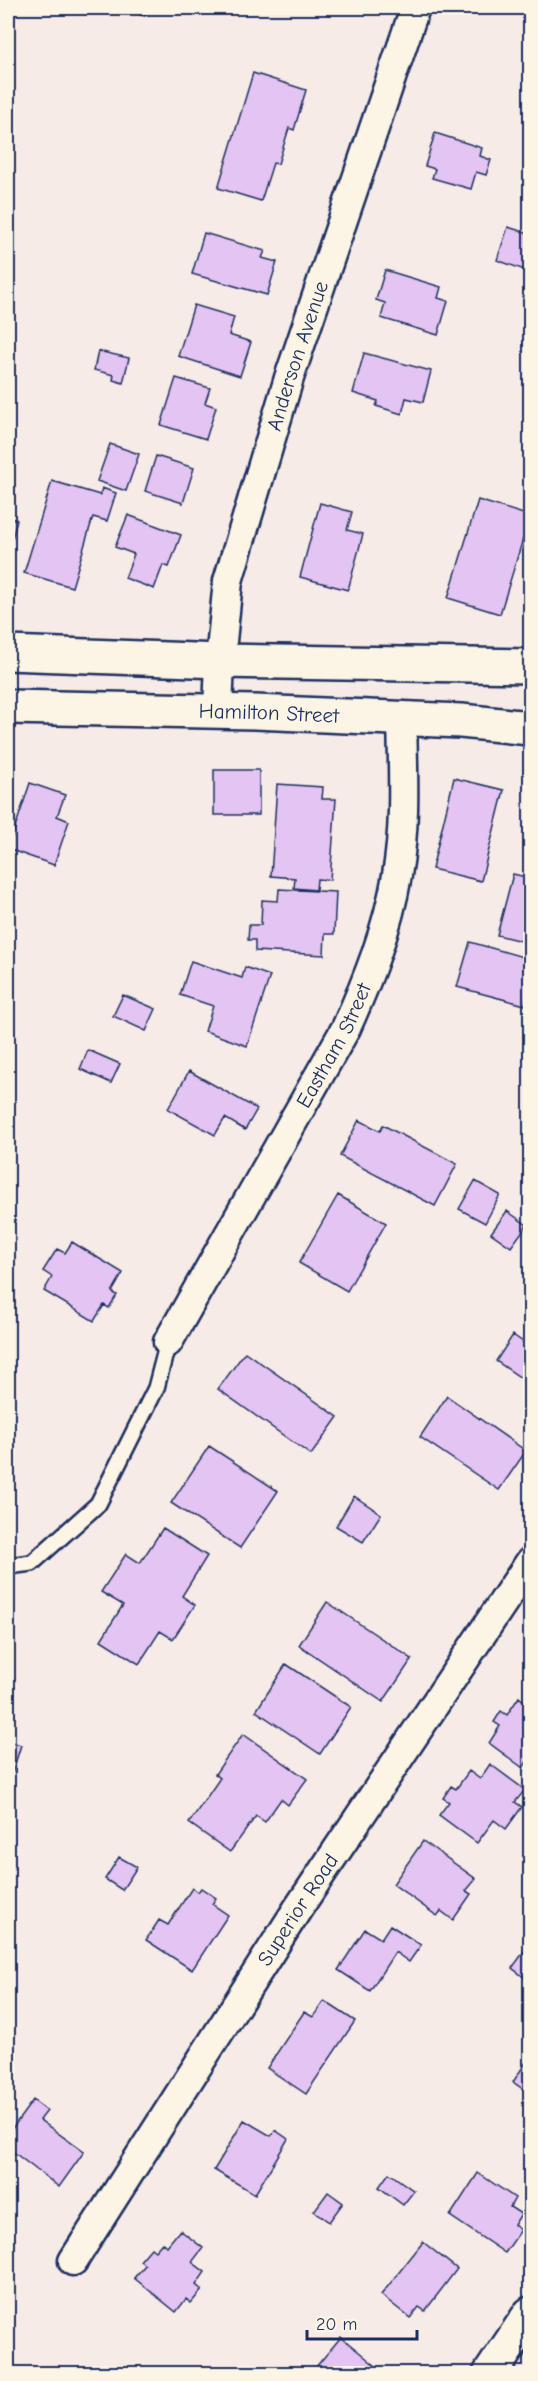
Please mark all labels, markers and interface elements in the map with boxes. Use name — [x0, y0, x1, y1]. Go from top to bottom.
street label: Anderson Avenue — [262, 278, 333, 434]
street label: Hamilton Street — [198, 699, 341, 728]
street label: Eastham Street — [291, 979, 376, 1112]
street label: Superior Road — [253, 1849, 343, 1970]
scale bar — [307, 2303, 416, 2341]
text: 20 m — [316, 2314, 357, 2335]

